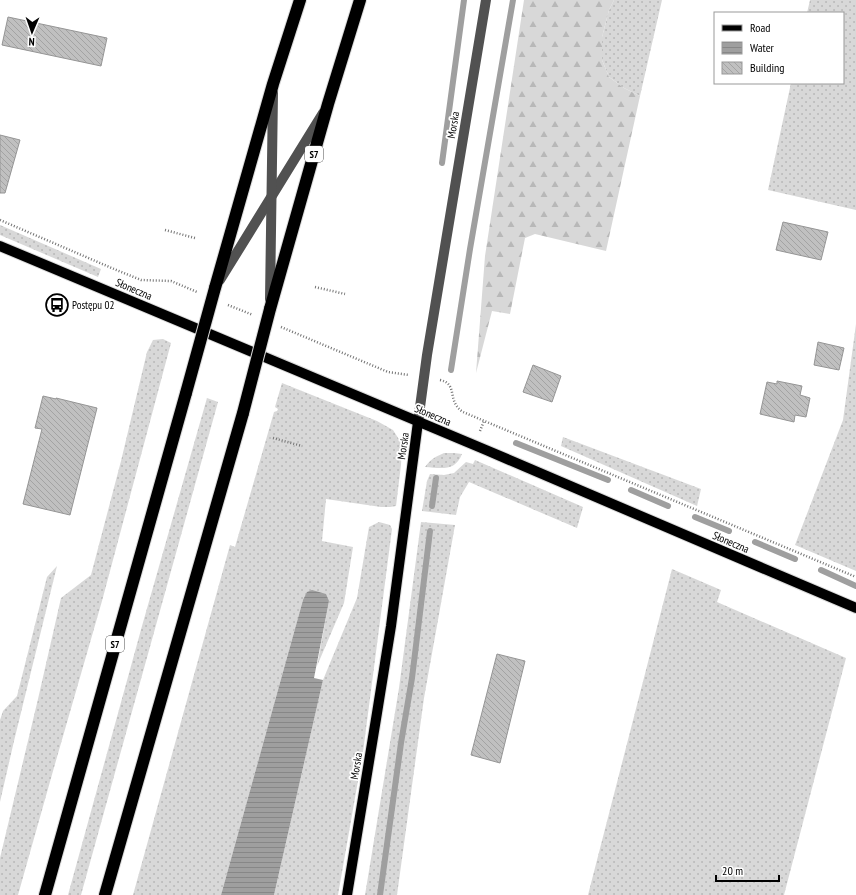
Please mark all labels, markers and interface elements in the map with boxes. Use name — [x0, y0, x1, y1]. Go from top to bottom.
north arrow — [12, 12, 52, 52]
legend — [714, 12, 844, 84]
text: Road — [750, 20, 770, 35]
text: N — [28, 35, 35, 49]
text: Water — [750, 40, 775, 55]
text: Building — [750, 60, 785, 75]
street label: Morska — [444, 110, 462, 140]
road number: S7 — [305, 146, 323, 162]
street label: Słoneczna — [114, 275, 154, 303]
bus stop icon: Postępu 02 — [44, 292, 70, 318]
place label: Postępu 02 — [72, 298, 114, 312]
street label: Słoneczna — [413, 401, 453, 429]
street label: Morska — [394, 432, 412, 460]
street label: Słoneczna — [711, 528, 751, 556]
road number: S7 — [106, 636, 124, 652]
street label: Morska — [347, 751, 365, 781]
scale bar — [716, 857, 779, 883]
text: 20 m — [722, 863, 743, 878]

